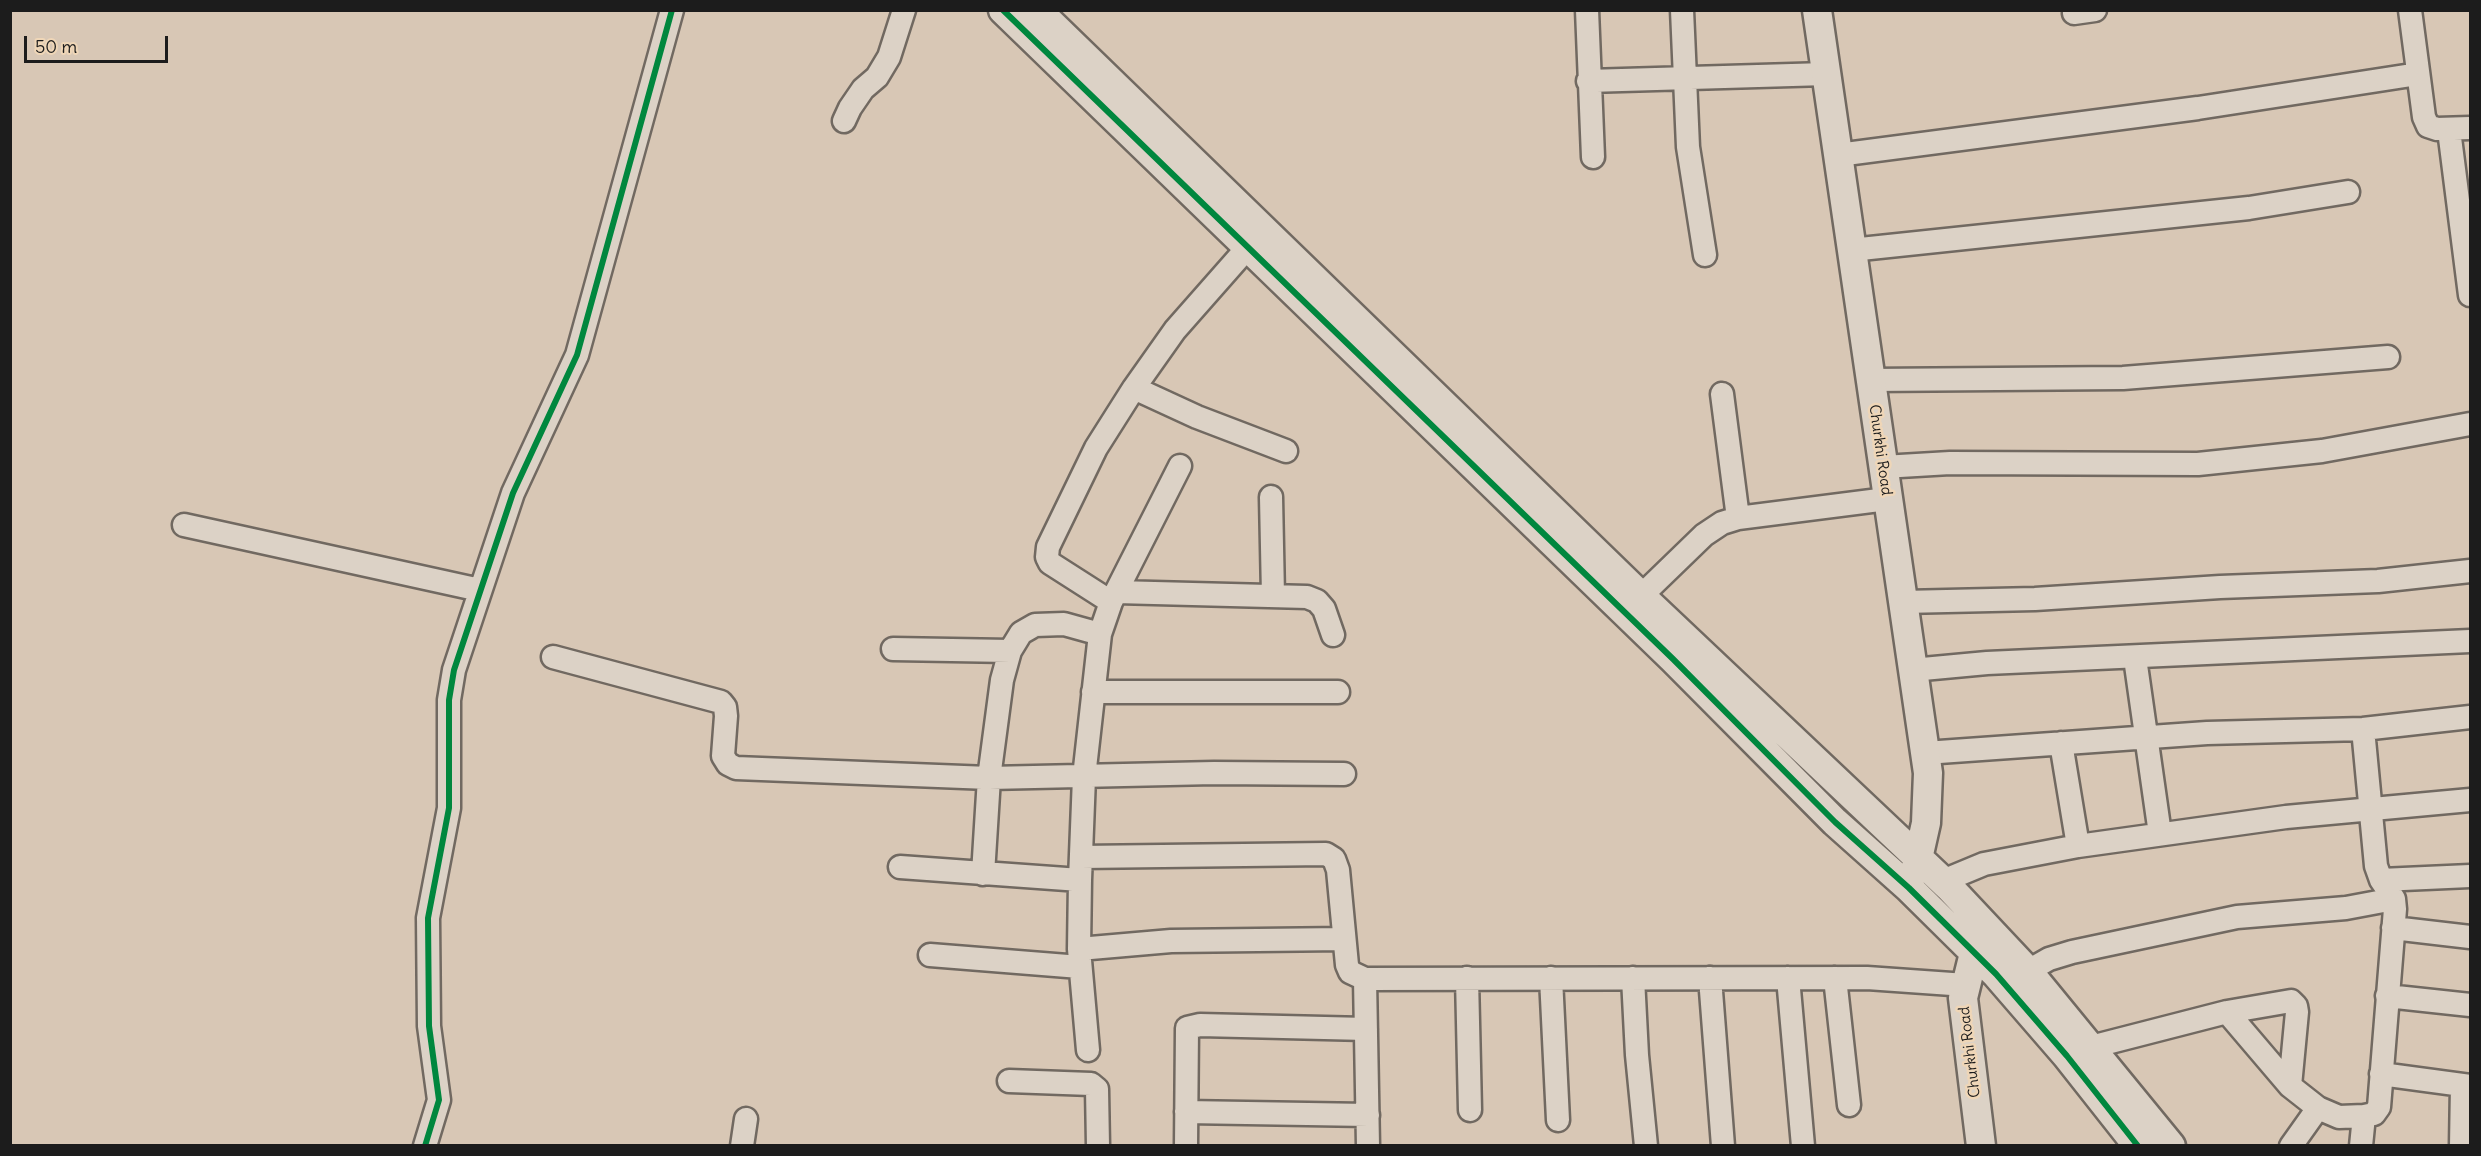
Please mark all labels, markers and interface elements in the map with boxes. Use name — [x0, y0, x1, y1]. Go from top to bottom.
scale bar — [27, 24, 171, 62]
text: 50 m — [35, 35, 77, 58]
street label: Churkhi Road — [1865, 403, 1895, 497]
street label: Churkhi Road — [1955, 1005, 1985, 1099]

